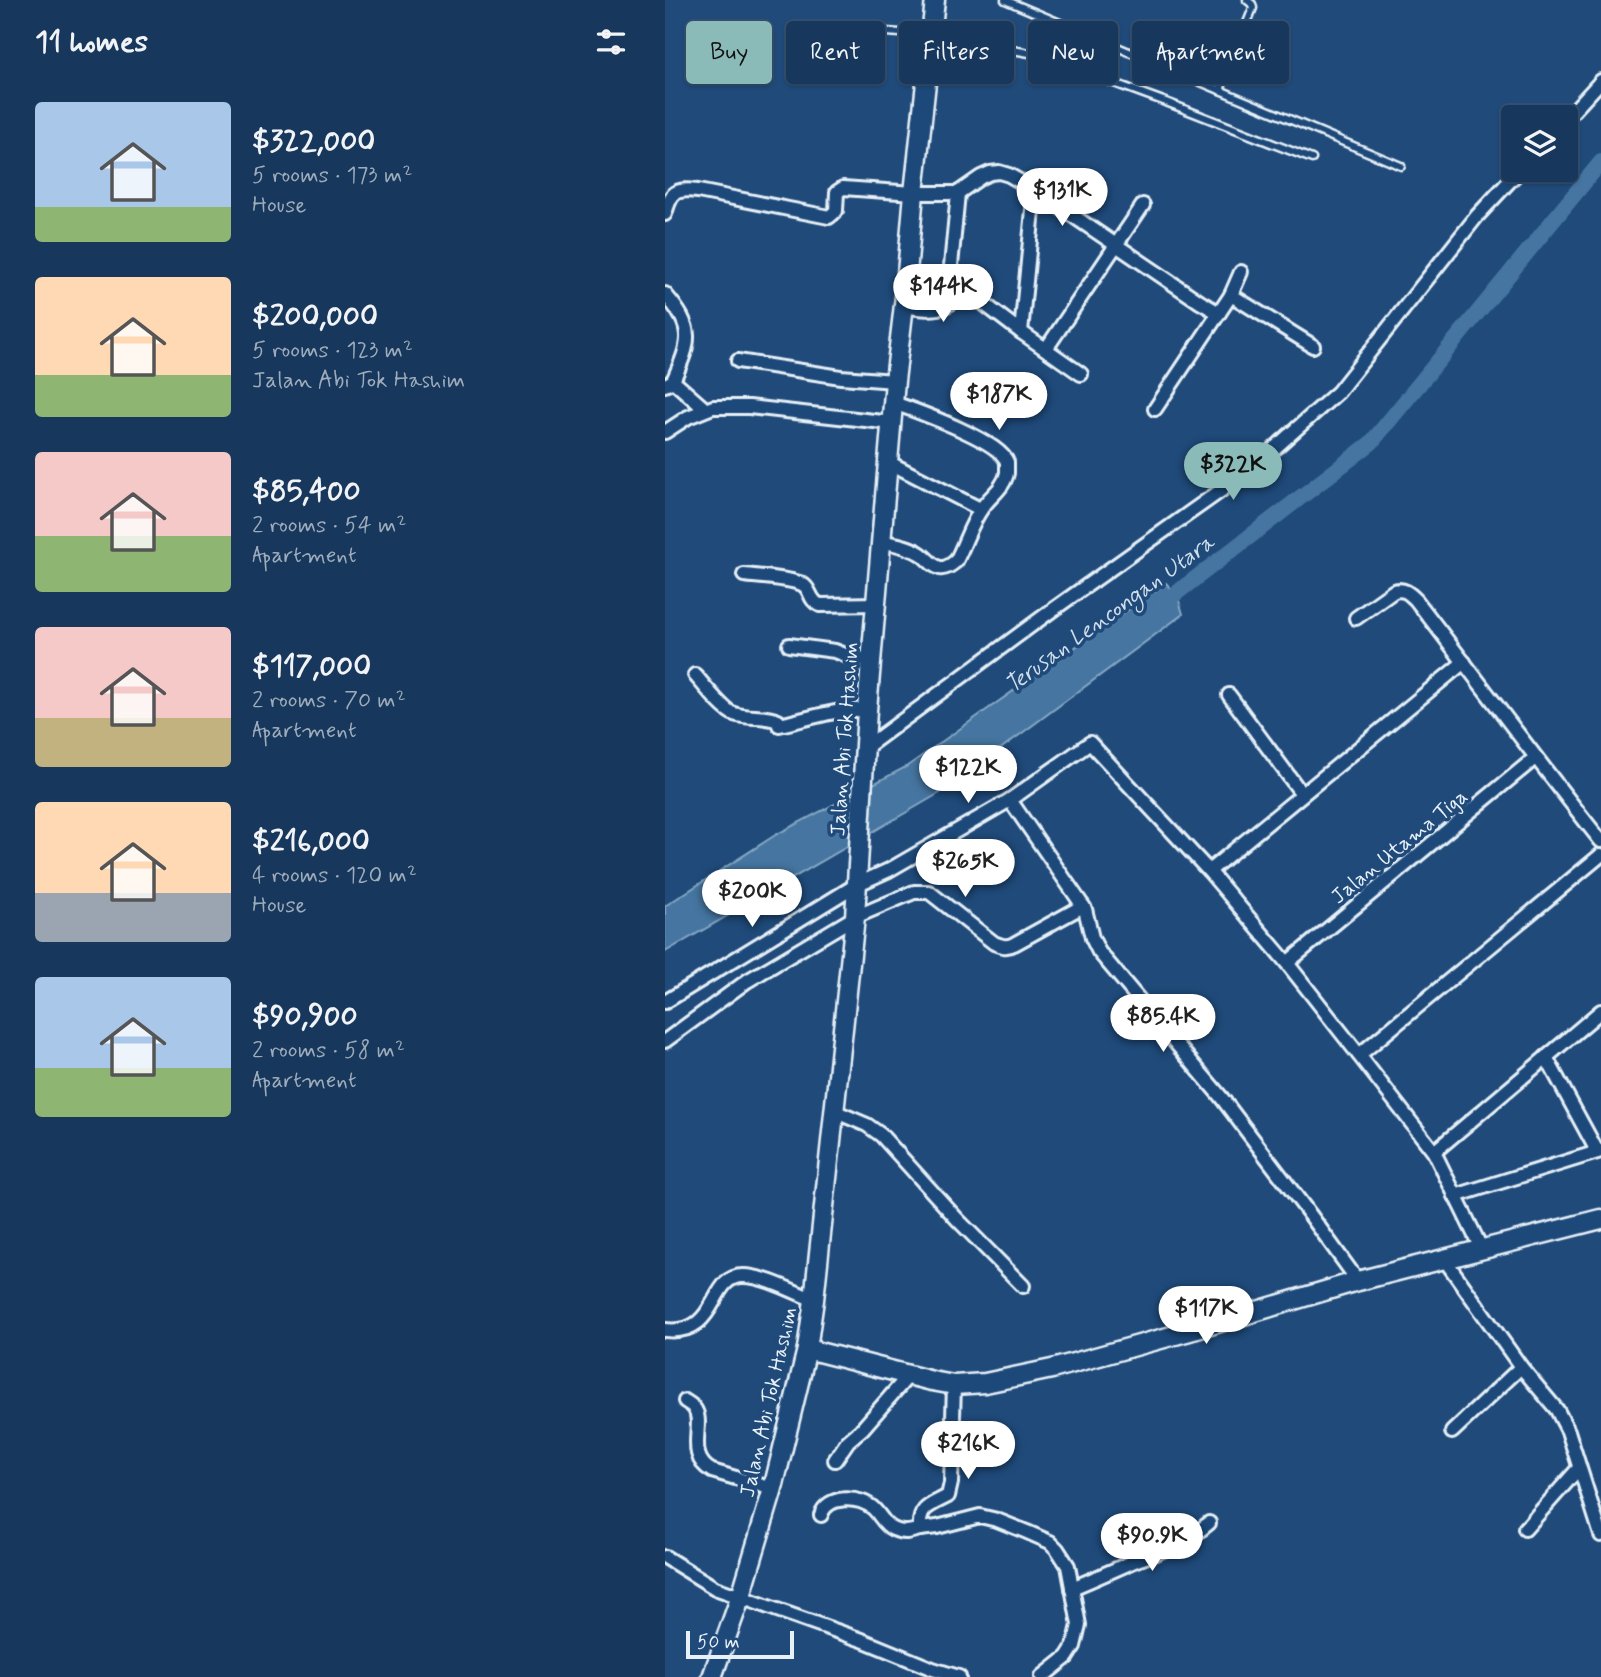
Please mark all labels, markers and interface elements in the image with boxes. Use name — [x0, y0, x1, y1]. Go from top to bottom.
chip: Buy — [686, 21, 772, 84]
chip: Rent — [786, 21, 885, 84]
chip: Filters — [899, 21, 1014, 84]
chip: New — [1028, 21, 1118, 84]
chip: Apartment — [1132, 21, 1289, 84]
text: 11 homes — [35, 23, 148, 62]
icon: filters — [592, 23, 630, 61]
map controls — [1501, 105, 1578, 182]
button: layers — [1501, 105, 1578, 182]
text: $322,000 — [252, 122, 375, 161]
icon: home — [91, 130, 175, 214]
text: 5 rooms · 173 m² — [252, 161, 412, 191]
pin: $131K — [1013, 168, 1111, 228]
text: $131K — [1033, 176, 1091, 206]
text: House — [252, 191, 306, 221]
pin: $144K — [894, 264, 992, 324]
text: $144K — [909, 272, 977, 302]
text: $200,000 — [252, 297, 378, 336]
icon: home — [91, 305, 175, 389]
text: 5 rooms · 123 m² — [252, 336, 413, 366]
text: Jalan Abi Tok Hashim — [252, 366, 465, 396]
pin: $187K — [950, 372, 1048, 432]
text: $187K — [966, 380, 1032, 410]
pin: $322K — [1184, 442, 1282, 502]
text: $322K — [1200, 450, 1266, 480]
text: $85,400 — [252, 472, 361, 511]
icon: home — [91, 480, 175, 564]
text: 2 rooms · 54 m² — [252, 511, 406, 541]
water label: Terusan Lencongan Utara — [999, 528, 1223, 702]
text: Apartment — [252, 541, 357, 571]
street label: Jalan Abi Tok Hashim — [824, 641, 866, 837]
text: $117,000 — [252, 647, 371, 686]
icon: home — [91, 655, 175, 739]
text: 2 rooms · 70 m² — [252, 686, 406, 716]
text: Apartment — [252, 716, 357, 746]
pin: $122K — [919, 746, 1017, 805]
text: $122K — [935, 753, 1001, 783]
street label: Jalan Utama Tiga — [1325, 783, 1474, 911]
text: $216,000 — [252, 822, 370, 861]
icon: home — [91, 830, 175, 914]
pin: $265K — [916, 839, 1014, 899]
text: $265K — [932, 847, 998, 877]
text: 4 rooms · 120 m² — [252, 861, 417, 891]
pin: $200K — [703, 870, 801, 929]
text: $200K — [718, 877, 786, 907]
text: House — [252, 891, 306, 921]
pin: $85.4K — [1106, 995, 1220, 1054]
text: $90,900 — [252, 997, 358, 1036]
text: $85.4K — [1126, 1002, 1200, 1032]
icon: home — [91, 1005, 175, 1089]
text: 2 rooms · 58 m² — [252, 1036, 405, 1066]
text: Apartment — [252, 1066, 357, 1096]
pin: $117K — [1157, 1286, 1255, 1346]
text: $117K — [1175, 1294, 1237, 1324]
street label: Jalan Abi Tok Hashim — [733, 1304, 804, 1500]
pin: $216K — [919, 1422, 1017, 1481]
text: $216K — [937, 1429, 999, 1459]
pin: $90.9K — [1095, 1514, 1209, 1573]
text: $90.9K — [1117, 1521, 1187, 1551]
scale bar — [686, 1628, 795, 1660]
text: 50 m — [697, 1630, 740, 1655]

